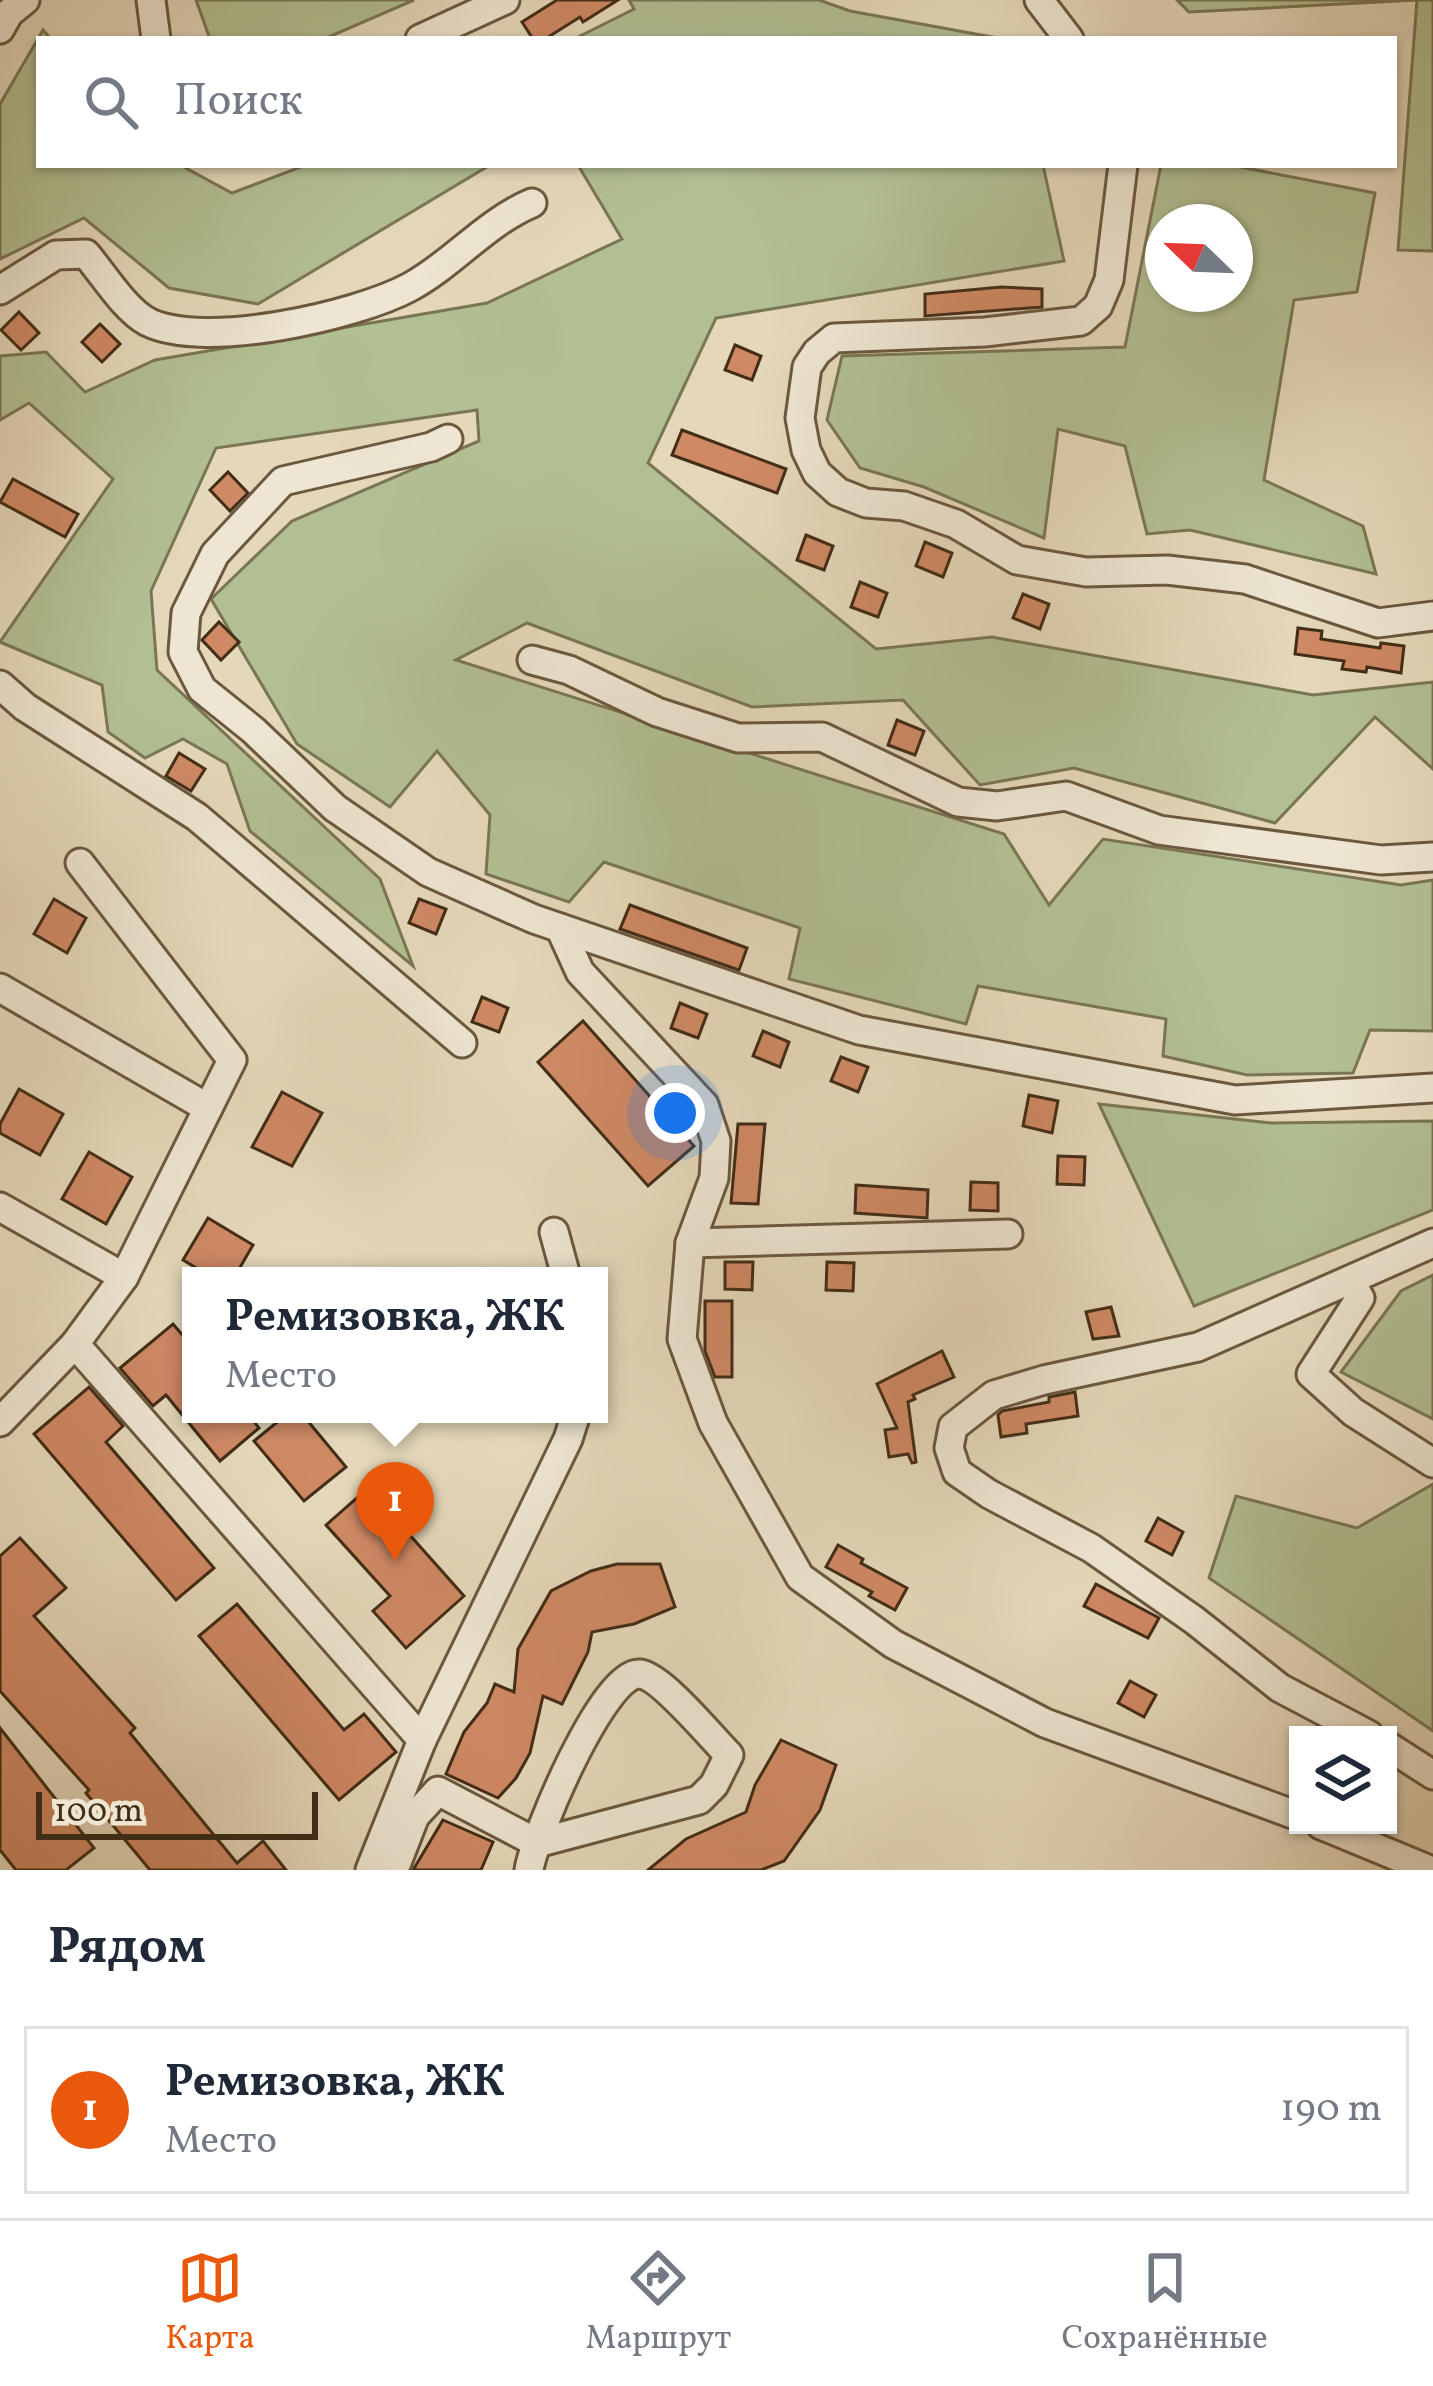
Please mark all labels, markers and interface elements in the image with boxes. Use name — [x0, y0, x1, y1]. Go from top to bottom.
search box — [36, 36, 1397, 168]
icon: search — [78, 69, 144, 135]
text: Поиск — [174, 71, 303, 134]
north arrow — [1145, 204, 1253, 312]
your location — [645, 1083, 705, 1143]
popup — [182, 1267, 608, 1423]
text: Ремизовка, ЖК — [225, 1287, 565, 1350]
text: Место — [225, 1350, 337, 1404]
pin: 1 — [356, 1462, 434, 1561]
map controls — [1289, 1726, 1397, 1834]
button: layers — [1289, 1726, 1397, 1834]
scale bar — [36, 1786, 318, 1839]
text: 100 m — [54, 1790, 143, 1836]
text: Рядом — [48, 1913, 206, 1984]
text: Ремизовка, ЖК — [165, 2052, 505, 2115]
text: 1 — [82, 2083, 98, 2137]
text: 190 m — [1280, 2083, 1382, 2137]
text: Место — [165, 2115, 277, 2169]
tab: Карта — [165, 2245, 255, 2363]
tab: Маршрут — [586, 2245, 731, 2363]
tab: Сохранённые — [1062, 2245, 1268, 2363]

